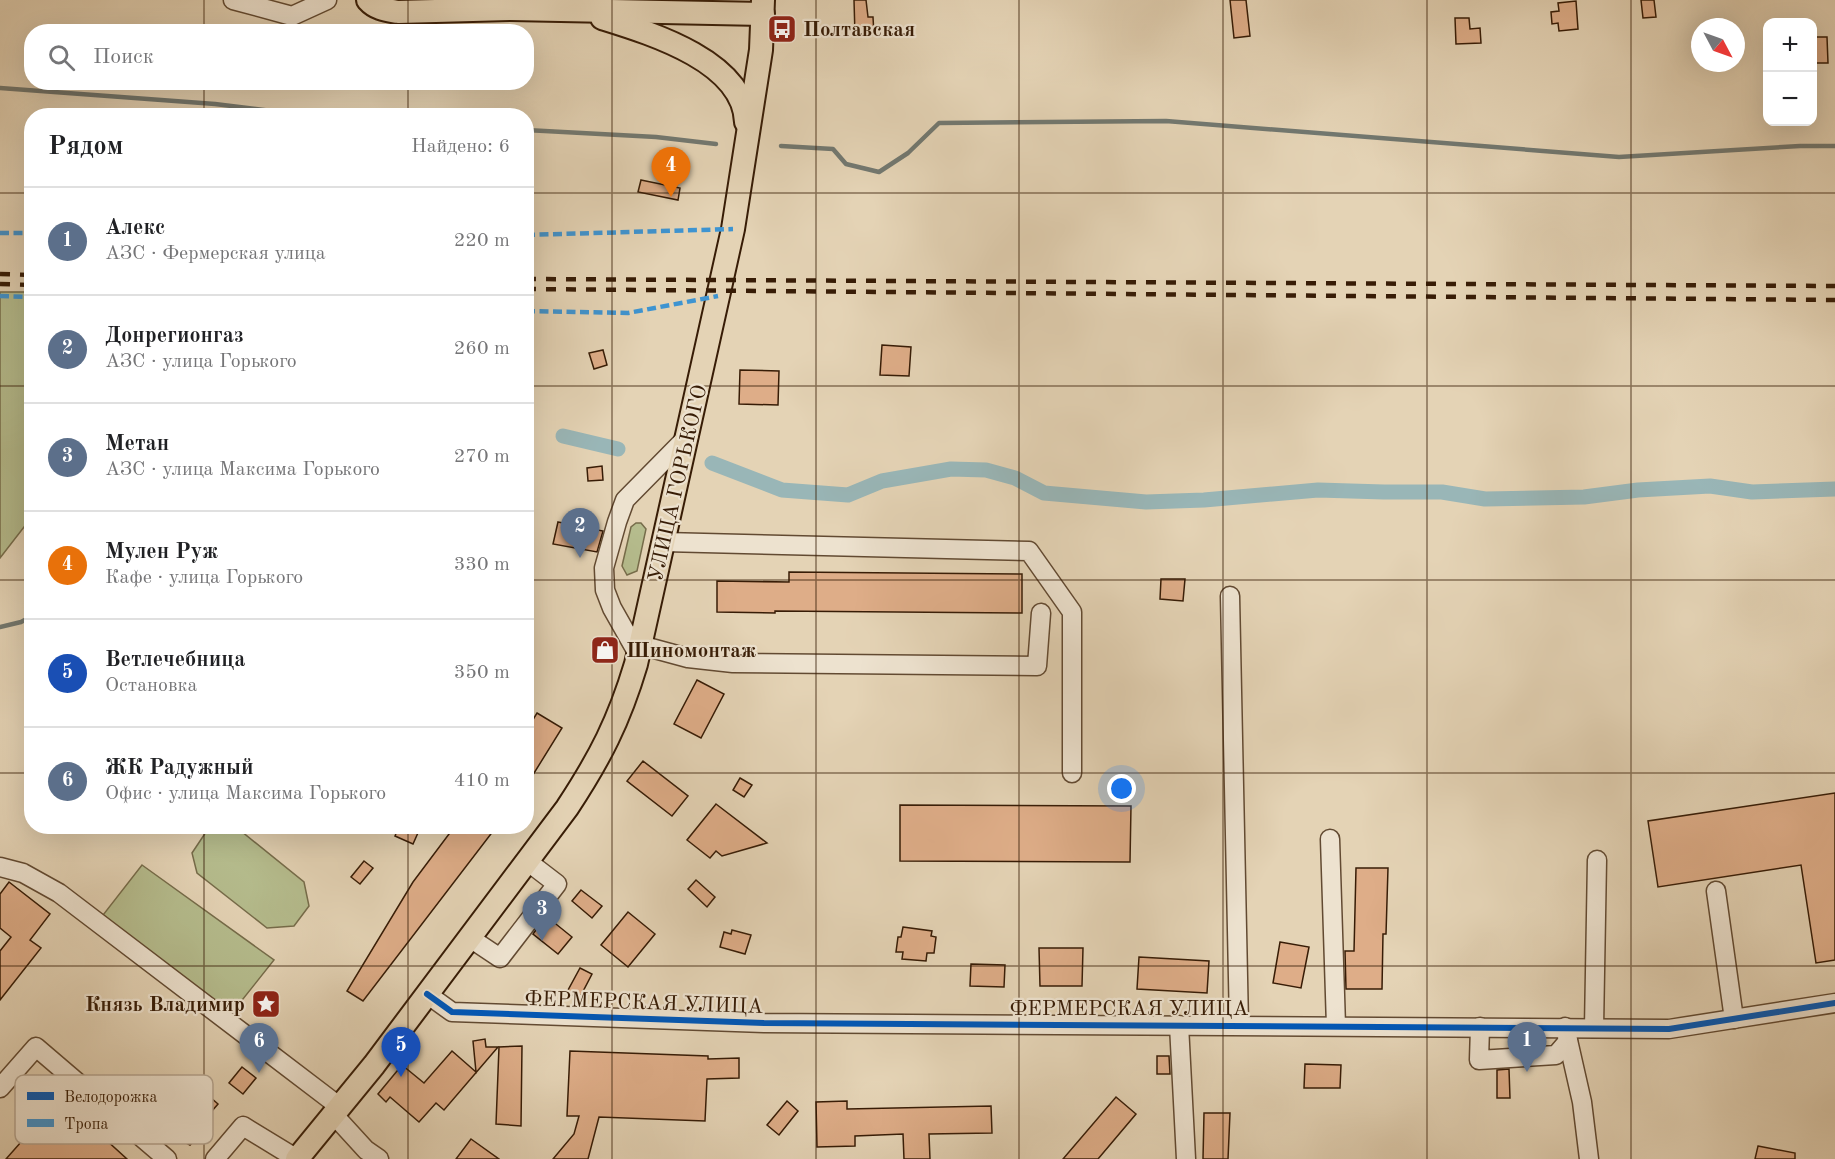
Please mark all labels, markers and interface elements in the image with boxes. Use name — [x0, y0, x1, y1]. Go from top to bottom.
bus stop icon: Полтавская — [766, 13, 798, 45]
north arrow — [1691, 18, 1745, 72]
map controls — [1763, 18, 1817, 126]
button: + — [1763, 18, 1817, 72]
place label: Полтавская — [803, 20, 915, 41]
search box — [24, 24, 534, 90]
icon: search — [45, 41, 78, 74]
text: Поиск — [93, 46, 154, 68]
button: − — [1763, 72, 1817, 126]
text: Рядом — [48, 134, 123, 160]
text: Найдено: 6 — [411, 137, 510, 157]
pin: 4 — [652, 148, 690, 197]
text: Алекс — [105, 217, 165, 239]
text: 1 — [62, 231, 73, 251]
text: 220 m — [454, 231, 510, 251]
text: АЗС · Фермерская улица — [105, 244, 326, 264]
text: Донрегионгаз — [105, 325, 243, 347]
text: 2 — [62, 339, 73, 359]
text: 260 m — [454, 339, 510, 359]
text: АЗС · улица Горького — [105, 352, 297, 372]
street label: УЛИЦА ГОРЬКОГО — [646, 383, 711, 584]
text: Метан — [105, 433, 169, 455]
text: 3 — [62, 447, 73, 467]
text: 270 m — [454, 447, 510, 467]
text: АЗС · улица Максима Горького — [105, 460, 380, 480]
pin: 2 — [560, 508, 600, 558]
text: Мулен Руж — [105, 541, 218, 563]
text: 4 — [62, 555, 73, 575]
text: 330 m — [454, 555, 510, 575]
text: Кафе · улица Горького — [105, 568, 303, 588]
shop icon: Шиномонтаж — [589, 634, 621, 666]
place label: Шиномонтаж — [626, 641, 756, 662]
text: Ветлечебница — [105, 649, 245, 671]
text: 5 — [62, 663, 73, 683]
text: 350 m — [454, 663, 510, 683]
text: Остановка — [105, 676, 197, 696]
text: ЖК Радужный — [105, 757, 254, 779]
text: 6 — [62, 771, 73, 791]
text: 410 m — [454, 771, 510, 791]
your location — [1107, 774, 1136, 803]
text: Офис · улица Максима Горького — [105, 784, 386, 804]
pin: 3 — [522, 892, 562, 941]
place icon: Князь Владимир — [250, 988, 282, 1020]
street label: ФЕРМЕРСКАЯ УЛИЦА — [524, 989, 764, 1018]
place label: Князь Владимир — [85, 995, 245, 1016]
street label: ФЕРМЕРСКАЯ УЛИЦА — [1010, 999, 1248, 1020]
pin: 1 — [1508, 1022, 1546, 1072]
pin: 6 — [240, 1024, 278, 1073]
pin: 5 — [382, 1028, 420, 1077]
legend — [15, 1075, 213, 1144]
text: Велодорожка — [64, 1090, 157, 1106]
text: Тропа — [64, 1117, 108, 1133]

